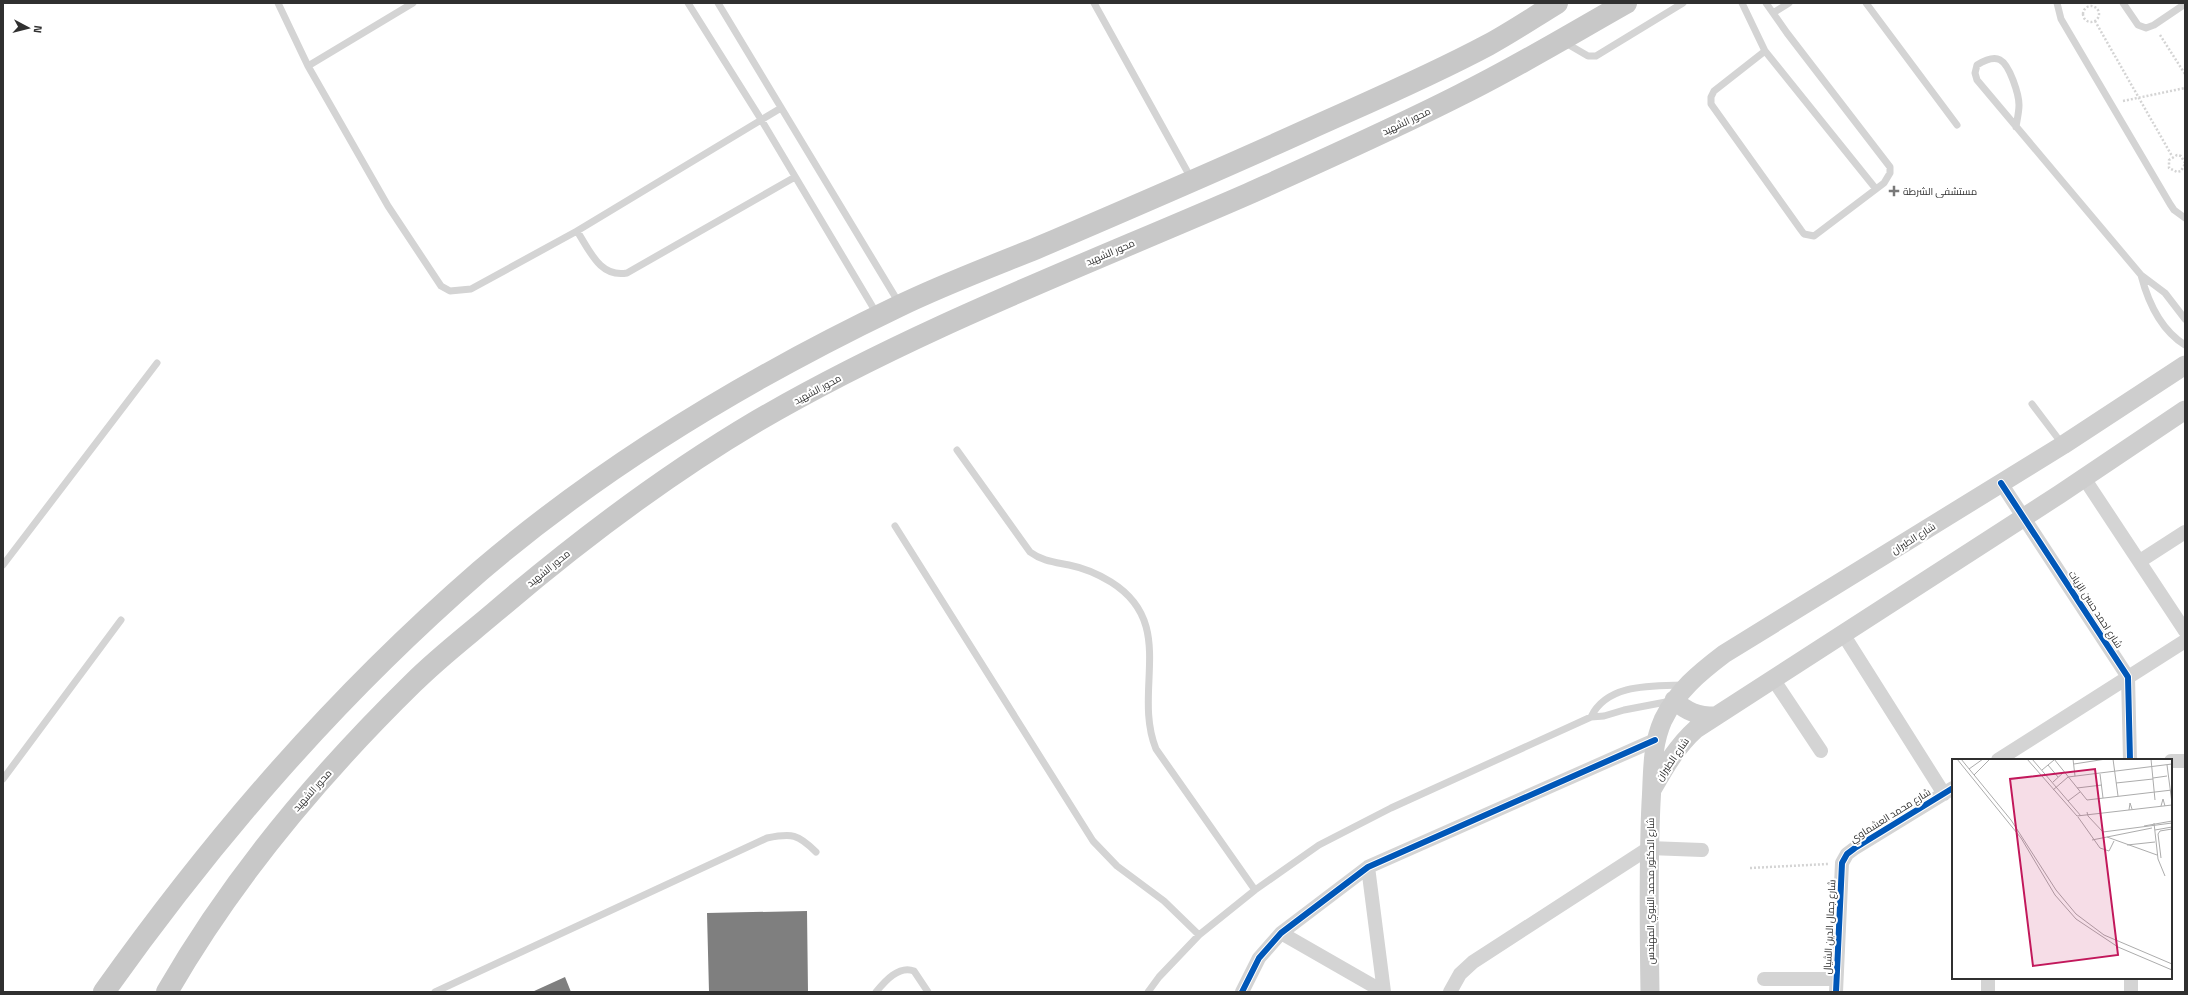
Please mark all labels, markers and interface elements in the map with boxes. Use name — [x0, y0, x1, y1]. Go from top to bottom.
north arrow — [8, 8, 48, 48]
text: N — [30, 24, 46, 34]
street label: محور الشهيد — [1379, 104, 1433, 139]
place label: مستشفى الشرطة — [1903, 184, 1977, 199]
marker: مستشفى الشرطة — [1888, 185, 1900, 197]
street label: محور الشهيد — [1083, 235, 1137, 270]
street label: محور الشهيد — [791, 371, 844, 408]
street label: شارع الطيران — [1888, 519, 1938, 558]
street label: محور الشهيد — [523, 546, 573, 591]
street label: شارع احمد حسن الزيات — [2065, 567, 2126, 651]
street label: شارع الطيران — [1652, 735, 1693, 784]
inset map — [1952, 759, 2172, 979]
street label: محور الشهيد — [289, 766, 335, 815]
street label: شارع محمد العشماوي — [1847, 784, 1934, 846]
street label: شارع الدكتور محمد النبوي المهندس — [1643, 818, 1658, 964]
street label: شارع جمال الدين الشيال — [1820, 879, 1839, 975]

